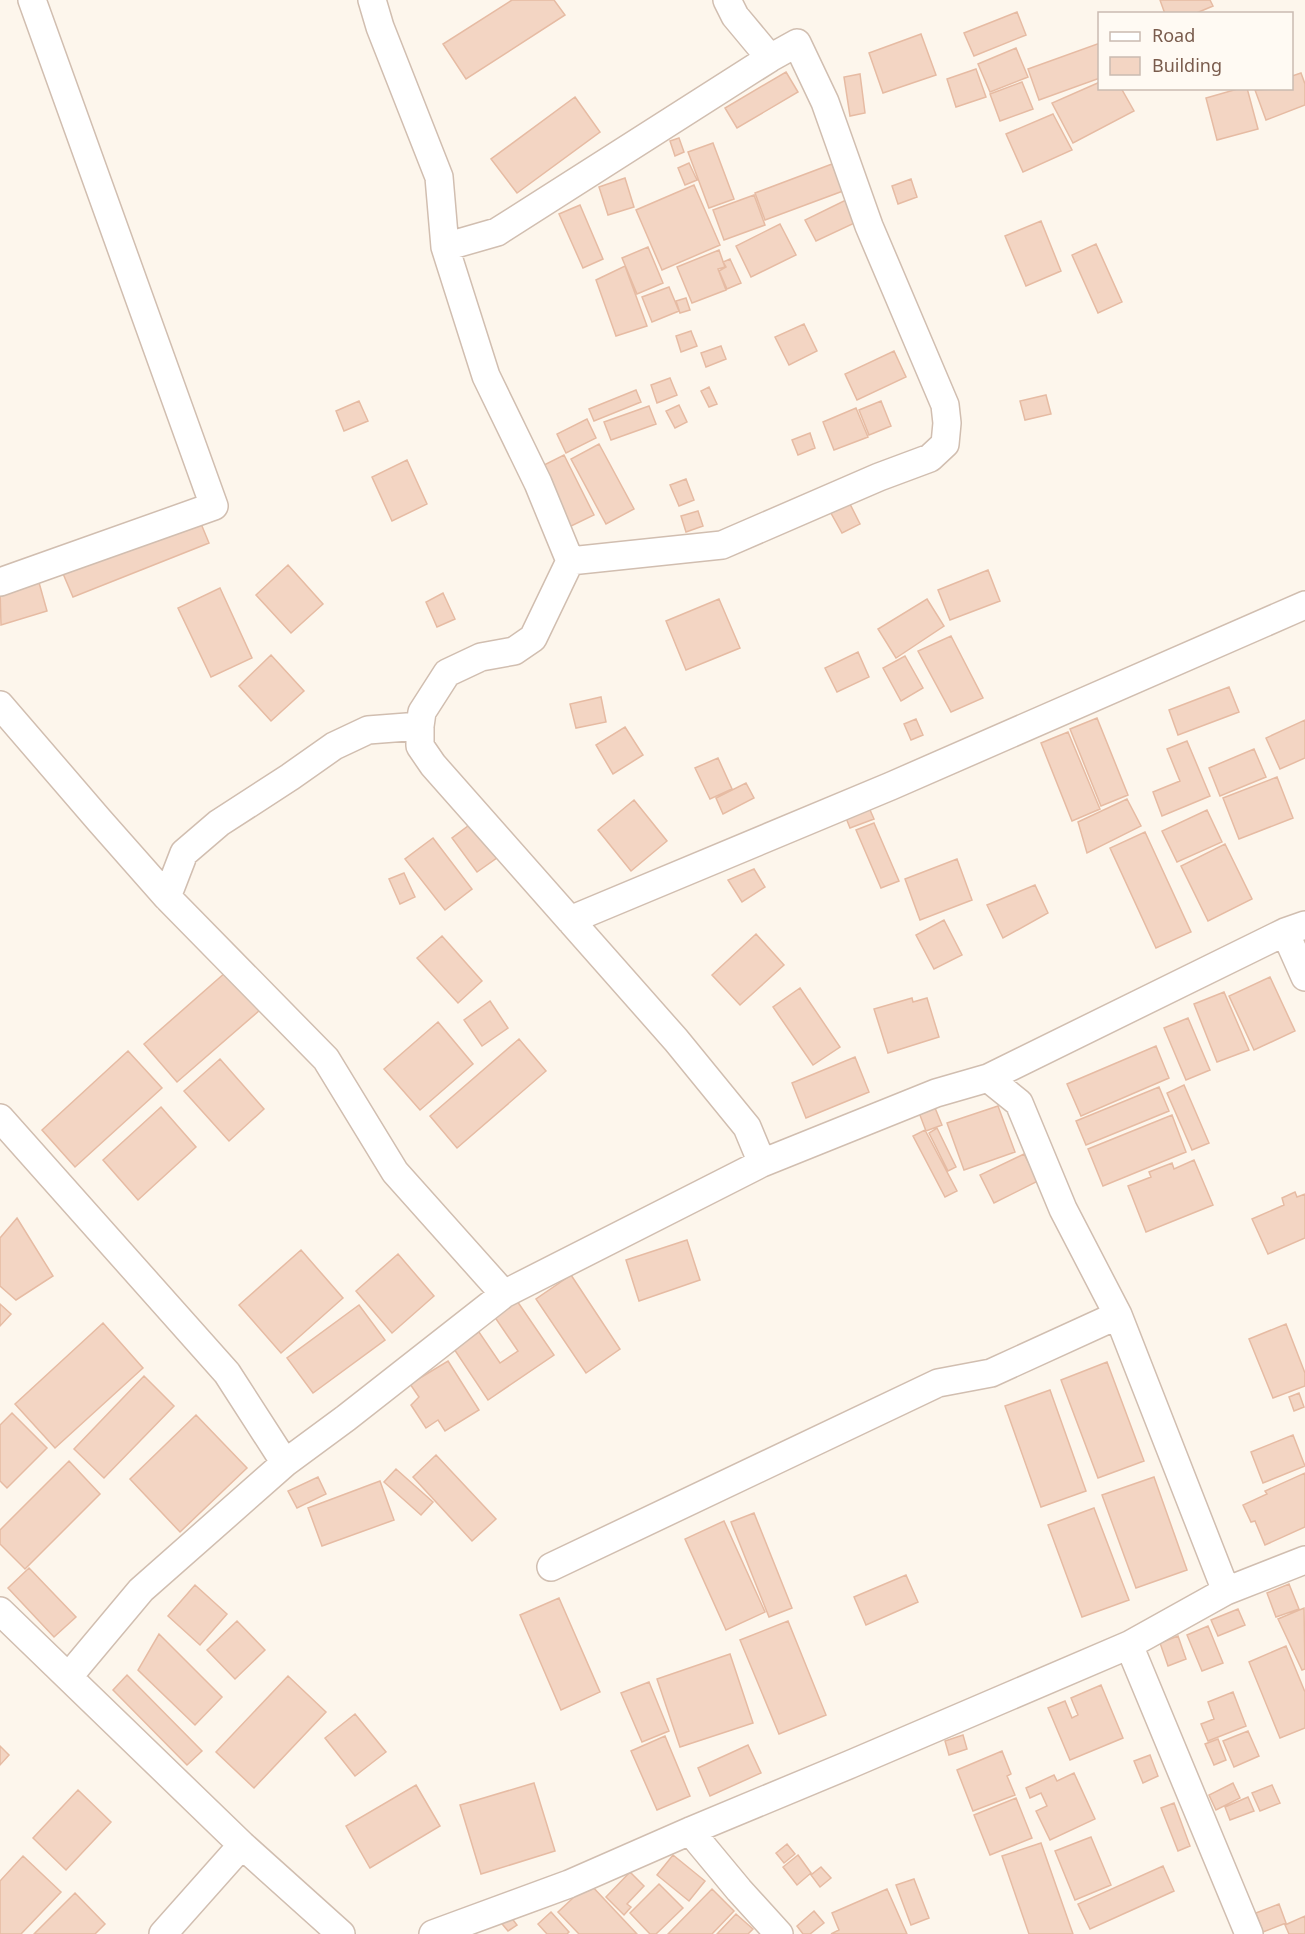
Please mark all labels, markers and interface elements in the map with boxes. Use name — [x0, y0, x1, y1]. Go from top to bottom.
legend — [1098, 12, 1293, 90]
text: Road — [1152, 23, 1195, 47]
text: Building — [1152, 53, 1222, 77]

